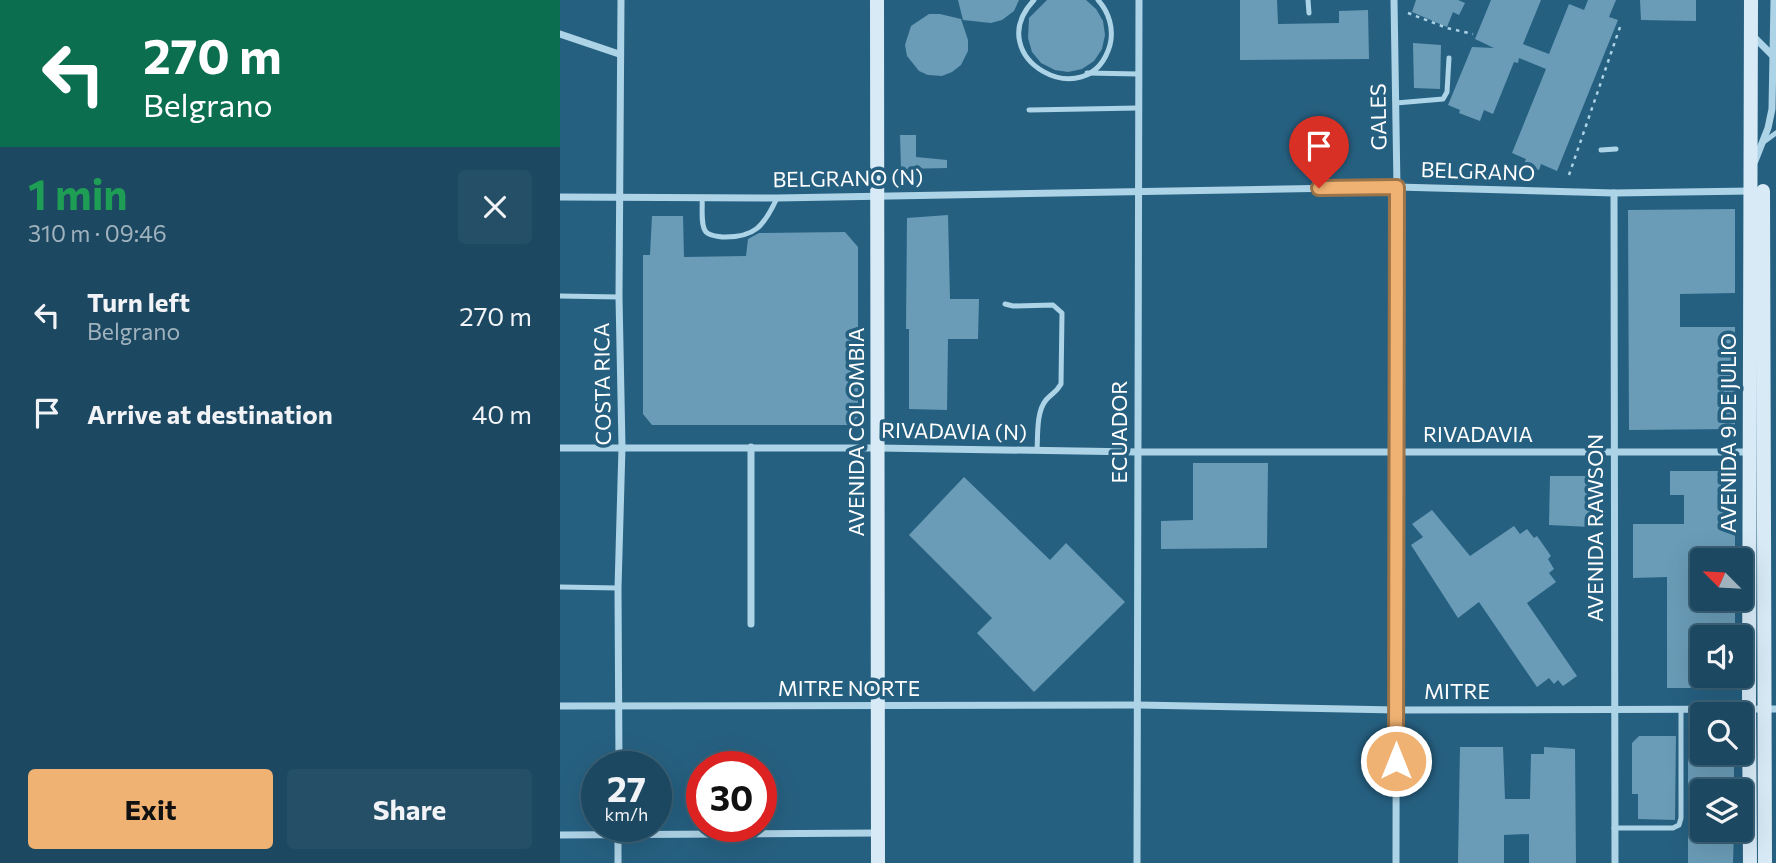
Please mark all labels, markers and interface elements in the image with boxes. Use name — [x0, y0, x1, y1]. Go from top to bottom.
text: 270 m — [143, 24, 282, 84]
icon: left — [28, 28, 119, 119]
street label: GALES — [1364, 83, 1391, 151]
text: Belgrano — [143, 84, 273, 124]
pin — [1289, 116, 1349, 188]
icon: arrive — [1300, 127, 1338, 165]
street label: BELGRANO — [1420, 156, 1536, 185]
street label: BELGRANO (N) — [772, 164, 923, 191]
text: 1 min — [28, 167, 128, 219]
button: close — [458, 170, 532, 244]
text: 310 m · 09:46 — [28, 219, 167, 247]
text: Turn left — [87, 286, 190, 317]
icon: left — [28, 296, 66, 334]
text: 270 m — [459, 300, 532, 331]
text: Belgrano — [87, 317, 180, 345]
street label: COSTA RICA — [588, 323, 615, 446]
street label: AVENIDA COLOMBIA — [843, 328, 868, 536]
street label: AVENIDA 9 DE JULIO — [1715, 333, 1740, 533]
street label: ECUADOR — [1106, 381, 1131, 483]
icon: arrive — [28, 394, 66, 432]
text: Arrive at destination — [87, 398, 333, 429]
text: 40 m — [472, 398, 532, 429]
street label: RIVADAVIA (N) — [881, 417, 1027, 444]
street label: RIVADAVIA — [1423, 421, 1533, 446]
street label: AVENIDA RAWSON — [1582, 434, 1607, 622]
north arrow — [1690, 548, 1754, 611]
map controls — [1690, 548, 1753, 842]
button: sound — [1690, 625, 1753, 688]
street label: MITRE NORTE — [778, 675, 920, 700]
street label: MITRE — [1424, 678, 1490, 703]
button: search — [1690, 702, 1753, 765]
position arrow — [1359, 724, 1433, 798]
speed limit sign: 30 — [686, 751, 777, 842]
text: 27 — [607, 766, 646, 809]
button: Exit — [28, 769, 273, 849]
button: Share — [287, 769, 532, 849]
button: layers — [1690, 779, 1753, 842]
text: km/h — [605, 803, 648, 825]

